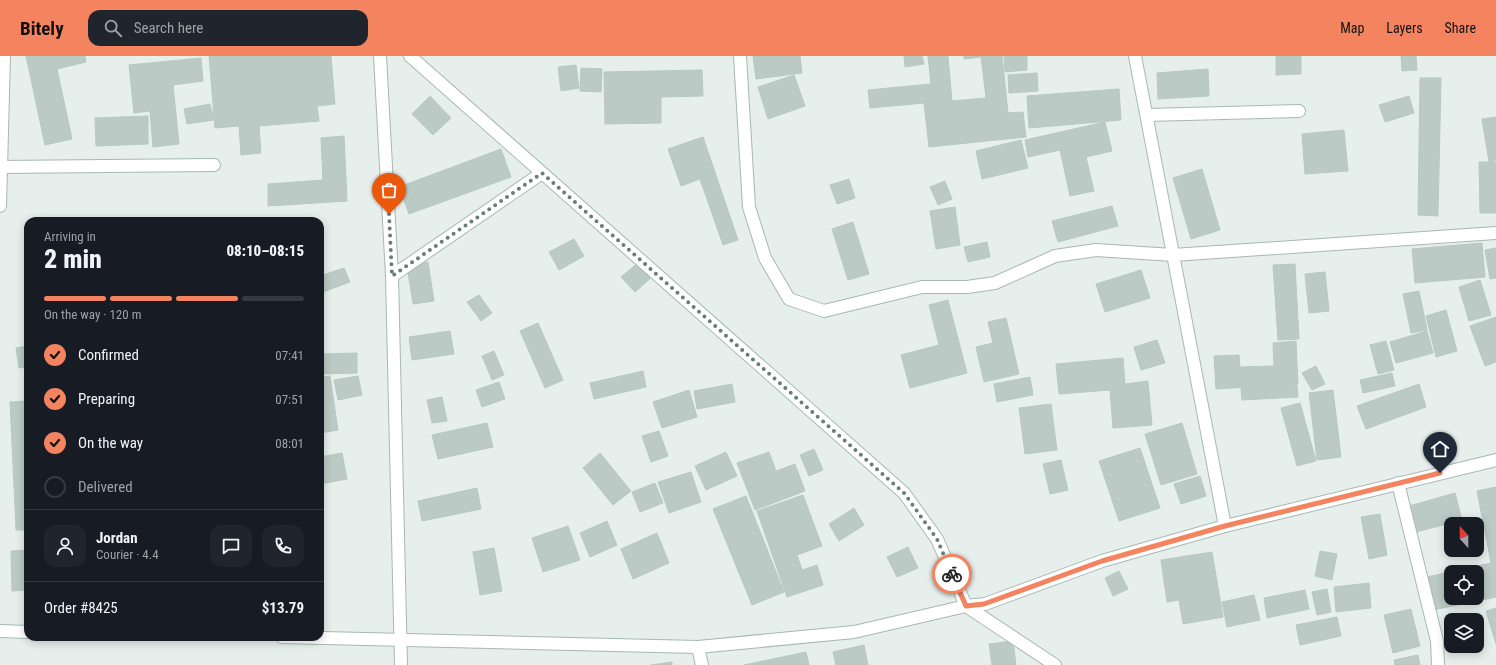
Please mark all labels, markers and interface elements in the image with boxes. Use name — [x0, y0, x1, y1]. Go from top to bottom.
search box — [88, 10, 368, 46]
text: Bitely — [20, 17, 64, 40]
icon: search — [102, 17, 124, 39]
text: Search here — [134, 19, 203, 37]
text: Map — [1340, 20, 1364, 36]
text: Layers — [1386, 20, 1423, 36]
text: Share — [1445, 20, 1476, 36]
pin — [372, 173, 406, 214]
icon: bag — [378, 179, 400, 201]
text: Arriving in — [44, 229, 96, 244]
text: 08:10–08:15 — [226, 242, 304, 260]
text: 2 min — [44, 244, 102, 274]
text: On the way · 120 m — [44, 307, 141, 322]
icon: check — [44, 344, 66, 366]
text: Confirmed — [78, 346, 139, 364]
text: 07:41 — [275, 348, 304, 363]
icon: check — [44, 388, 66, 410]
text: Preparing — [78, 390, 135, 408]
text: 07:51 — [275, 392, 304, 407]
icon: check — [44, 432, 66, 454]
pin — [1423, 432, 1457, 473]
text: On the way — [78, 434, 143, 452]
text: 08:01 — [275, 436, 304, 451]
icon: home — [1429, 438, 1451, 460]
text: Delivered — [78, 478, 133, 496]
north arrow — [1444, 517, 1484, 557]
map controls — [1444, 517, 1484, 653]
button: person — [44, 525, 86, 567]
button: chat — [210, 525, 252, 567]
button: phone — [262, 525, 304, 567]
text: Jordan — [96, 529, 138, 547]
text: Courier · 4.4 — [96, 547, 159, 562]
courier — [932, 554, 972, 594]
icon: bike — [941, 563, 963, 585]
button: locate — [1444, 565, 1484, 605]
text: Order #8425 — [44, 599, 118, 617]
text: $13.79 — [262, 599, 304, 617]
button: layers — [1444, 613, 1484, 653]

